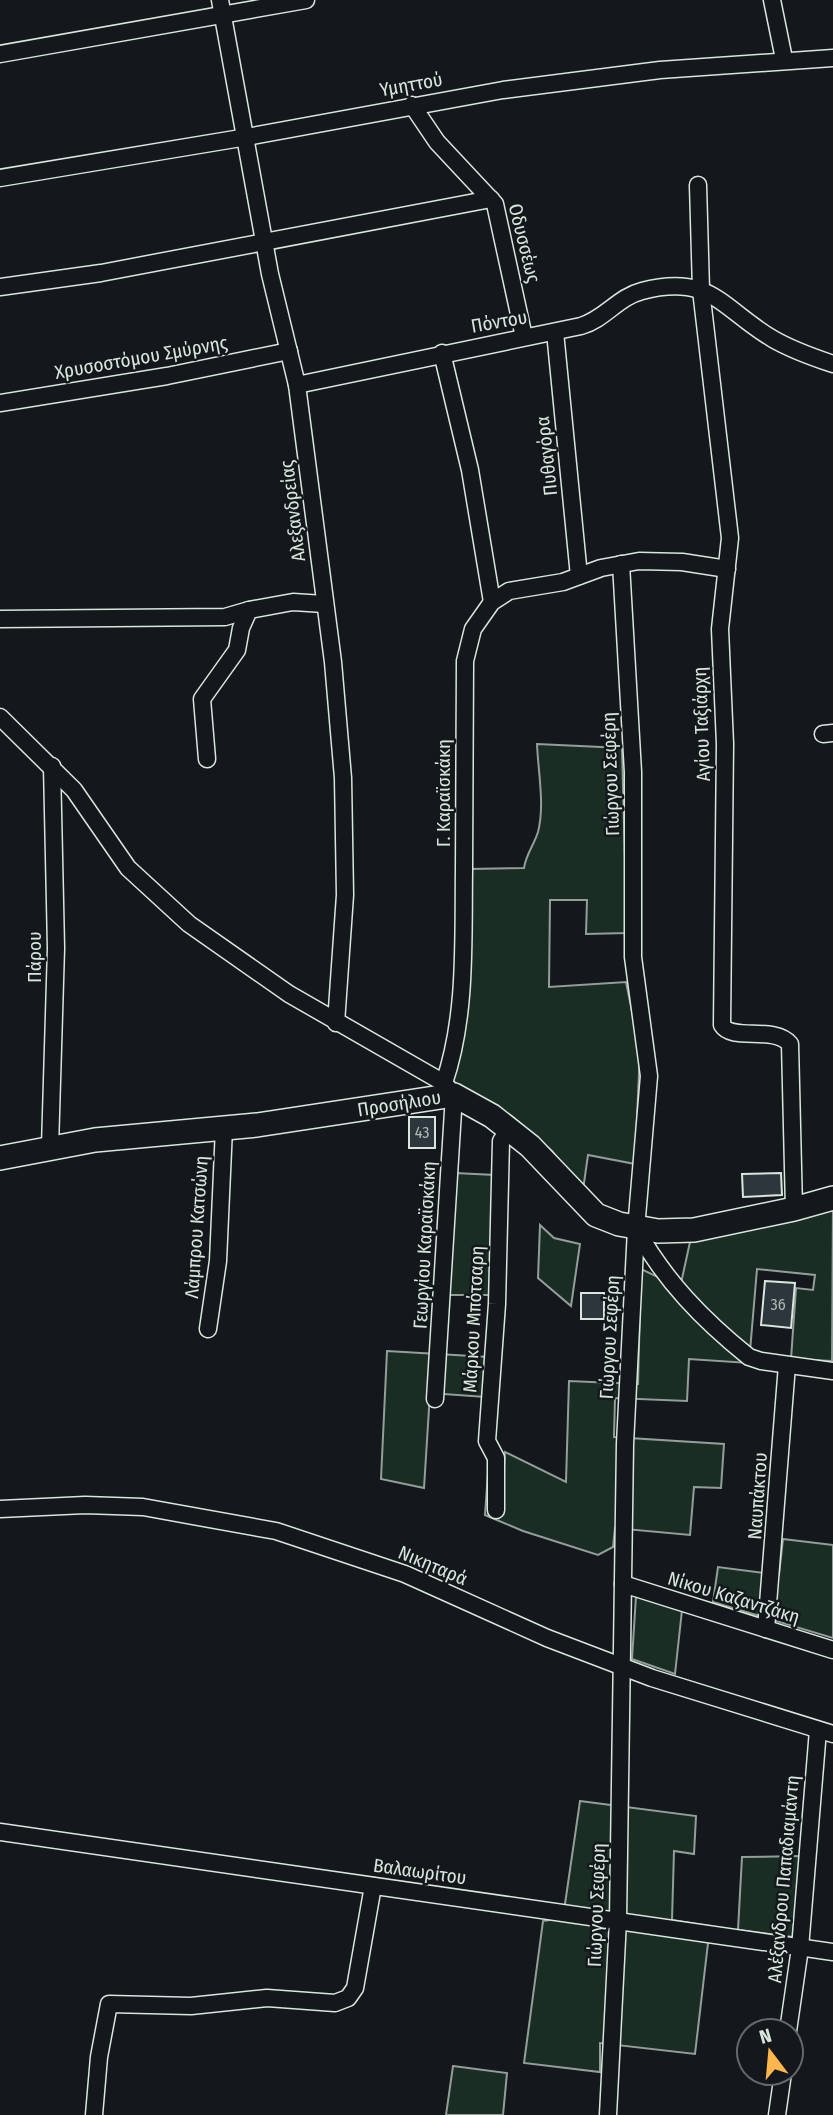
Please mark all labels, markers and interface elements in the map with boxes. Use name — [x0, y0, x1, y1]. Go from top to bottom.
street label: Υμηττού — [378, 68, 444, 101]
street label: Οδυσσέως — [504, 201, 545, 285]
street label: Πόντου — [469, 305, 529, 338]
street label: Χρυσοστόμου Σμύρνης — [53, 331, 229, 384]
street label: Πυθαγόρα — [531, 415, 562, 497]
street label: Αλεξανδρείας — [275, 459, 310, 563]
street label: Αγίου Ταξιάρχη — [688, 666, 715, 782]
street label: Γιώργου Σεφέρη — [597, 712, 624, 836]
street label: Γ. Καραϊσκάκη — [432, 739, 455, 847]
street label: Πάρου — [23, 931, 46, 983]
street label: Προσήλιου — [356, 1086, 443, 1121]
house number: 43 — [415, 1123, 429, 1142]
street label: Λάμπρου Κατσώνη — [180, 1155, 213, 1299]
street label: Γεωργίου Καραϊσκάκη — [409, 1160, 440, 1330]
street label: Μάρκου Μπότσαρη — [458, 1245, 489, 1393]
street label: Γιώργου Σεφέρη — [595, 1274, 624, 1400]
house number: 36 — [770, 1295, 786, 1314]
street label: Ναυπάκτου — [743, 1452, 772, 1540]
street label: Νικηταρά — [395, 1541, 471, 1590]
street label: Νίκου Καζαντζάκη — [665, 1566, 803, 1628]
street label: Αλέξανδρου Παπαδιαμάντη — [763, 1774, 804, 1984]
street label: Γιώργου Σεφέρη — [583, 1843, 610, 1967]
street label: Βαλαωρίτου — [372, 1854, 468, 1889]
north arrow — [735, 2017, 805, 2087]
text: N — [757, 2024, 774, 2049]

